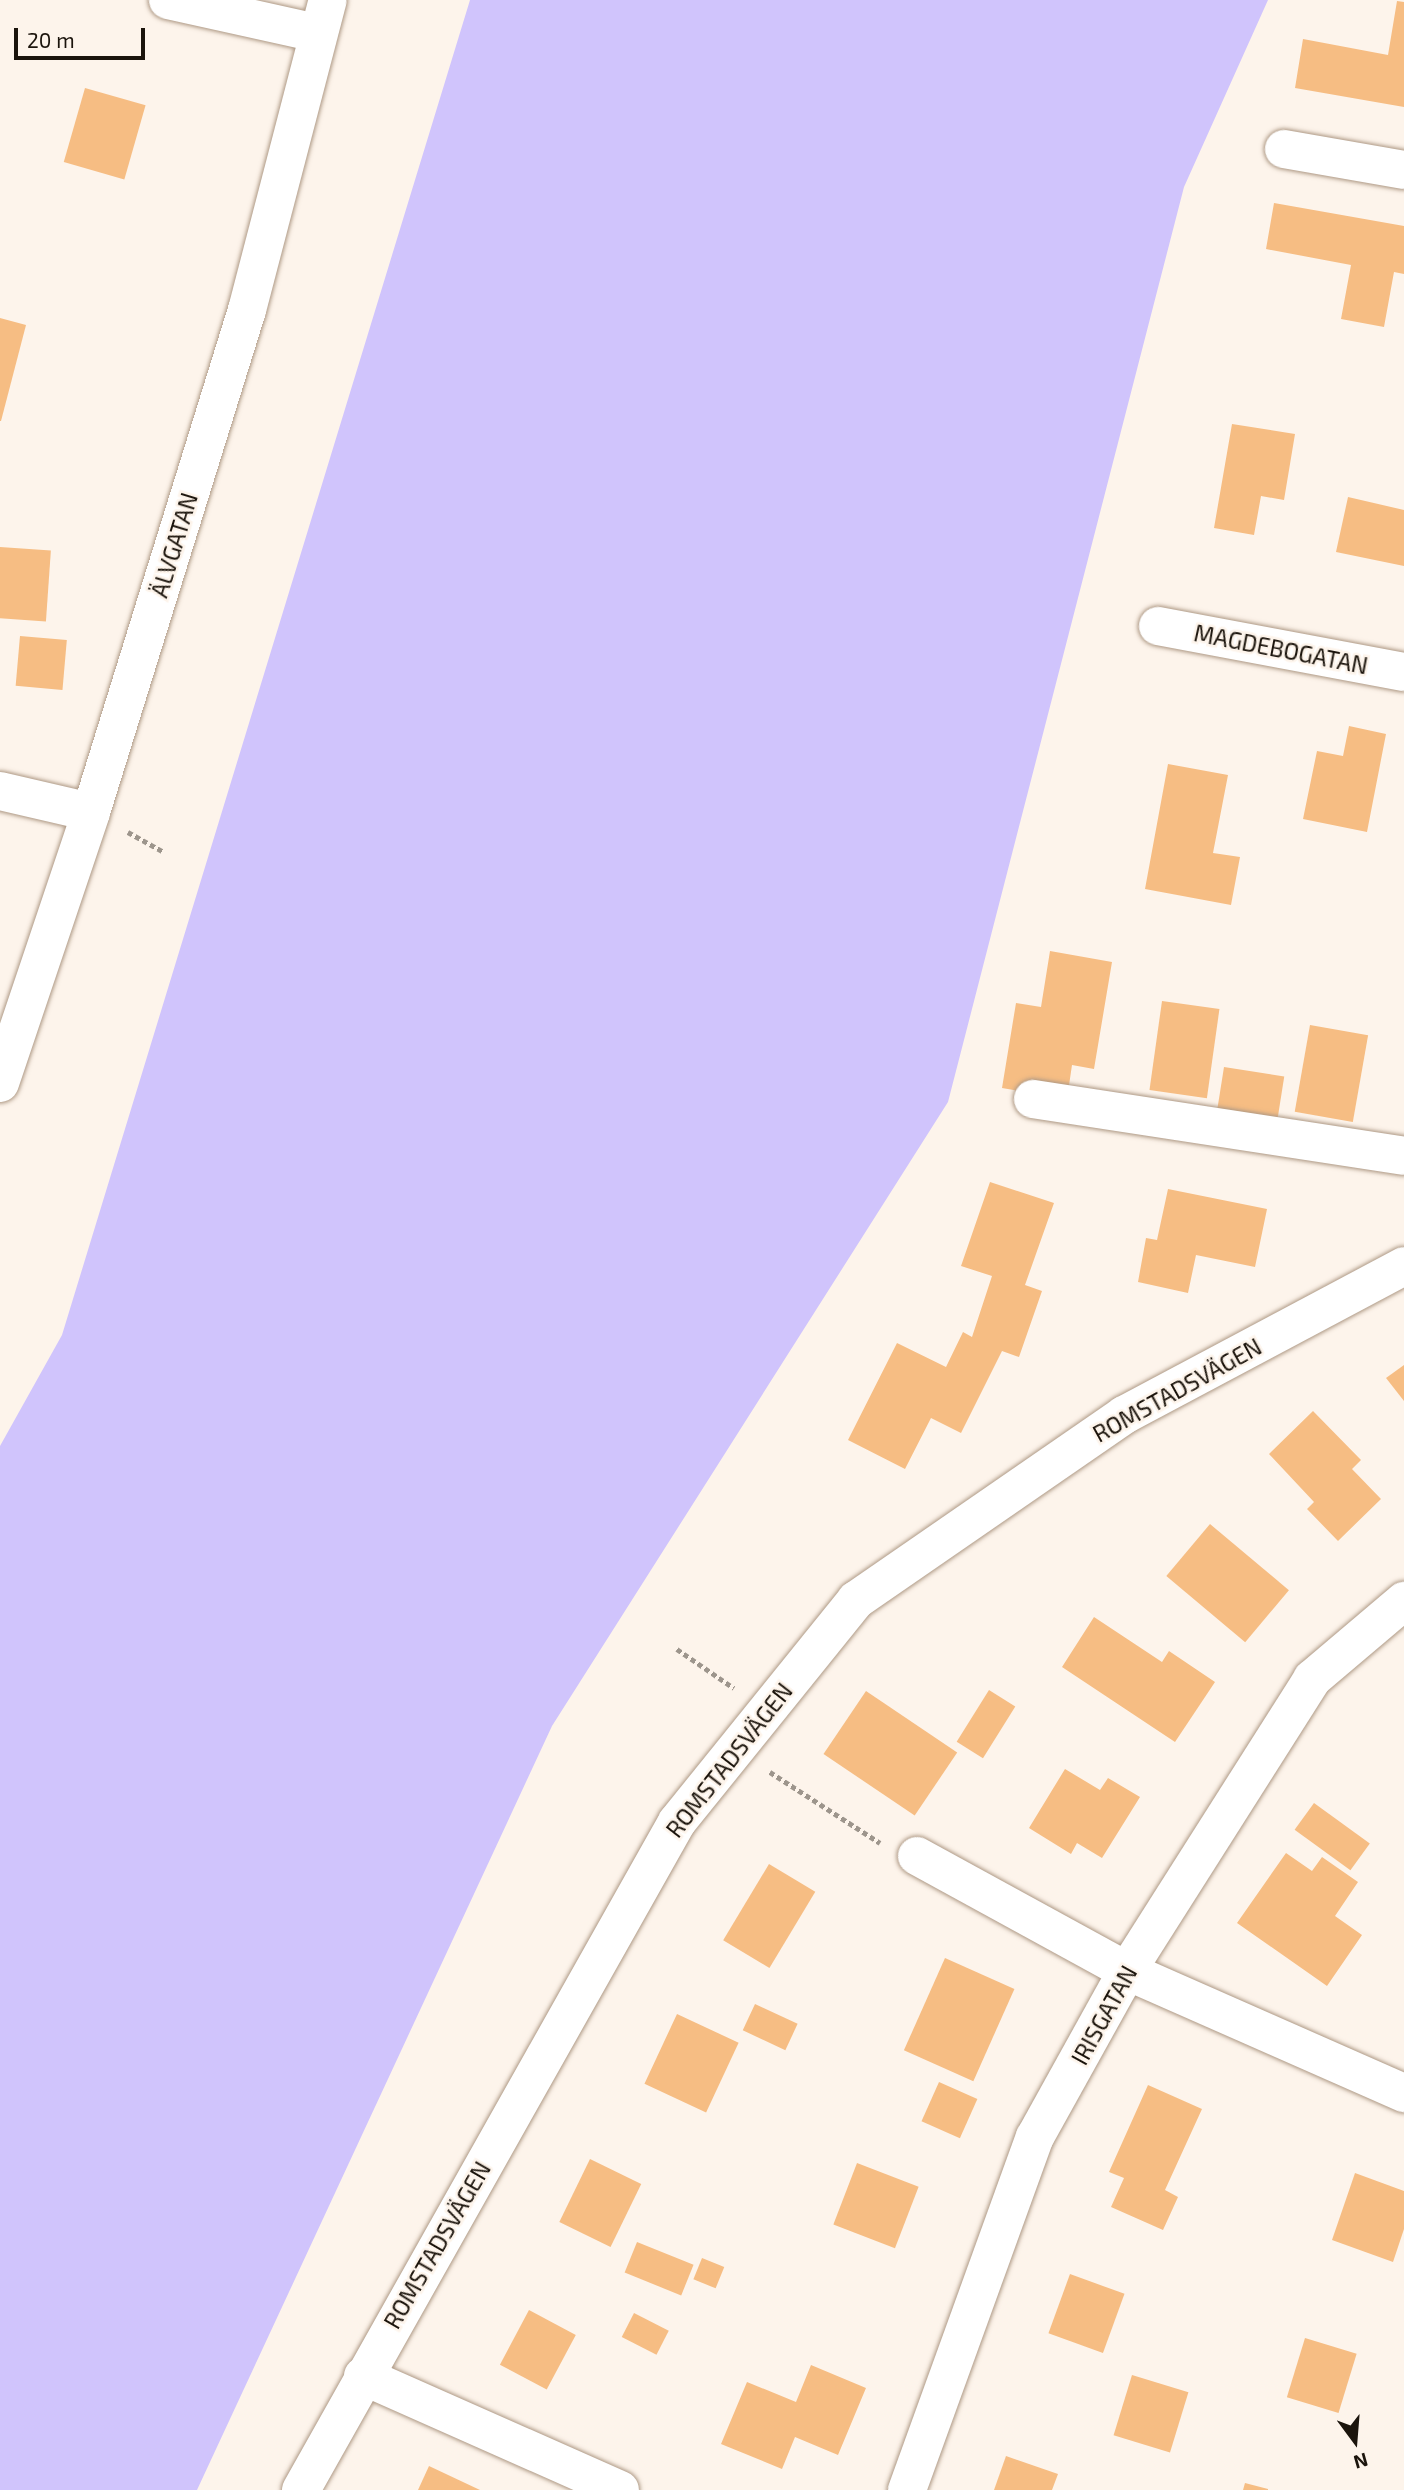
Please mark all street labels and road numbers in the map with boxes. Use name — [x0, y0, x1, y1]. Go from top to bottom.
street label: ÄLVGATAN — [145, 489, 203, 601]
street label: MAGDEBOGATAN — [1192, 619, 1370, 679]
street label: ROMSTADSVÄGEN — [1088, 1332, 1266, 1448]
street label: ROMSTADSVÄGEN — [660, 1677, 798, 1843]
street label: IRISGATAN — [1065, 1961, 1143, 2069]
street label: ROMSTADSVÄGEN — [378, 2157, 496, 2333]

